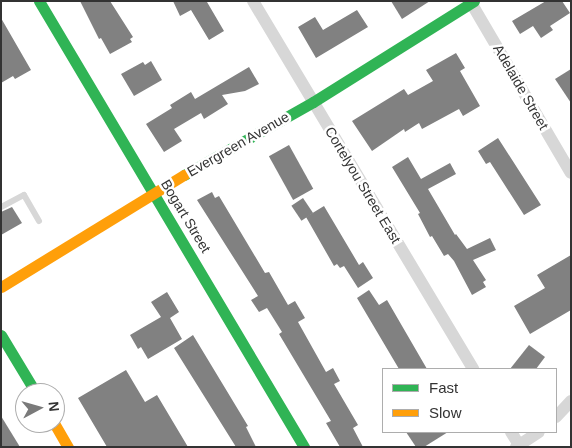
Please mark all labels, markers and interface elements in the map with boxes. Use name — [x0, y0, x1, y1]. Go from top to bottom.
street label: Adelaide Street — [490, 41, 552, 133]
street label: Evergreen Avenue — [184, 108, 292, 180]
street label: Cortelyou Street East — [322, 124, 404, 246]
street label: Bogart Street — [158, 176, 214, 256]
legend — [382, 368, 557, 433]
text: Fast — [429, 379, 458, 396]
north arrow — [15, 383, 65, 433]
text: N — [45, 401, 62, 412]
text: Slow — [429, 404, 462, 421]

